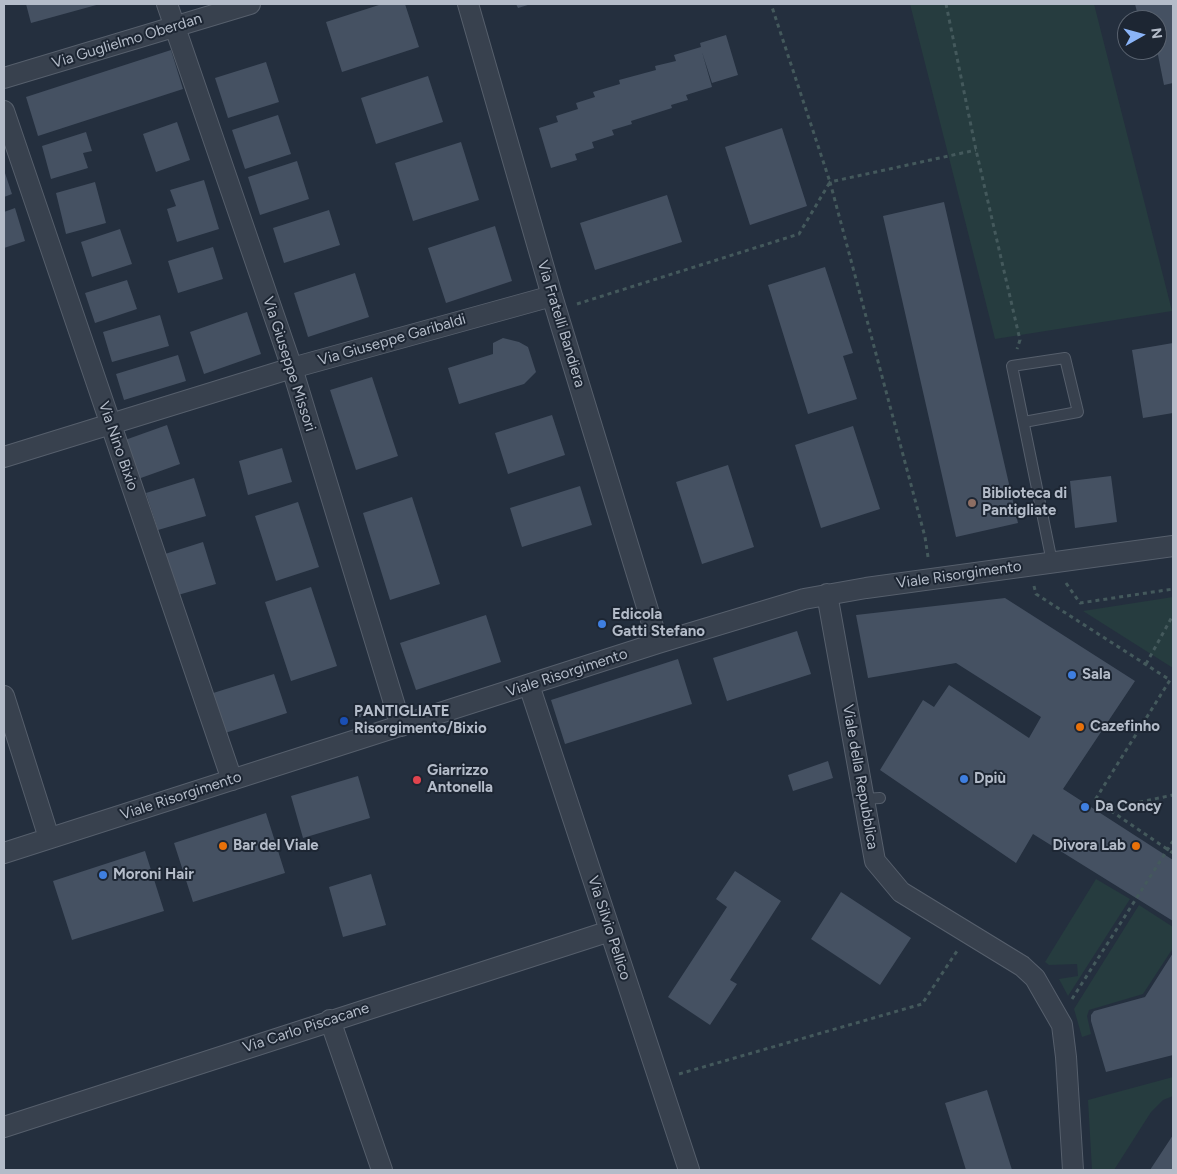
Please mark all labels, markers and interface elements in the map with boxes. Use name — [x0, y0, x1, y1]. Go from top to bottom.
street label: Via Guglielmo Oberdan — [50, 10, 204, 72]
north arrow — [1117, 10, 1167, 60]
text: N — [1147, 27, 1165, 40]
street label: Via Fratelli Bandiera — [533, 258, 589, 390]
street label: Via Giuseppe Missori — [259, 294, 319, 434]
street label: Via Giuseppe Garibaldi — [316, 310, 468, 370]
street label: Via Nino Bixio — [94, 399, 142, 493]
place label: Biblioteca di Pantigliate — [982, 485, 1067, 520]
marker: Biblioteca di Pantigliate — [966, 497, 978, 509]
street label: Viale Risorgimento — [895, 557, 1023, 593]
place label: Edicola Gatti Stefano — [612, 606, 705, 641]
marker: Edicola Gatti Stefano — [596, 618, 608, 630]
street label: Viale Risorgimento — [504, 645, 630, 701]
place label: Sala — [1082, 666, 1111, 684]
marker: Sala — [1066, 669, 1078, 681]
place label: PANTIGLIATE Risorgimento/Bixio — [354, 703, 487, 738]
street label: Viale della Repubblica — [838, 703, 882, 851]
marker: PANTIGLIATE Risorgimento/Bixio — [338, 715, 350, 727]
place label: Cazefinho — [1090, 718, 1160, 736]
marker: Cazefinho — [1074, 721, 1086, 733]
place label: Giarrizzo Antonella — [427, 762, 493, 797]
street label: Viale Risorgimento — [118, 768, 244, 824]
place label: Dpiù — [974, 770, 1006, 788]
marker: Dpiù — [958, 773, 970, 785]
marker: Giarrizzo Antonella — [411, 774, 423, 786]
place label: Da Concy — [1095, 798, 1162, 816]
marker: Da Concy — [1079, 801, 1091, 813]
place label: Bar del Viale — [233, 837, 319, 855]
place label: Divora Lab — [1053, 837, 1126, 855]
marker: Bar del Viale — [217, 840, 229, 852]
marker: Divora Lab — [1130, 840, 1142, 852]
place label: Moroni Hair — [113, 866, 194, 884]
marker: Moroni Hair — [97, 869, 109, 881]
street label: Via Silvio Pellico — [584, 874, 634, 982]
street label: Via Carlo Piscacane — [241, 999, 371, 1057]

